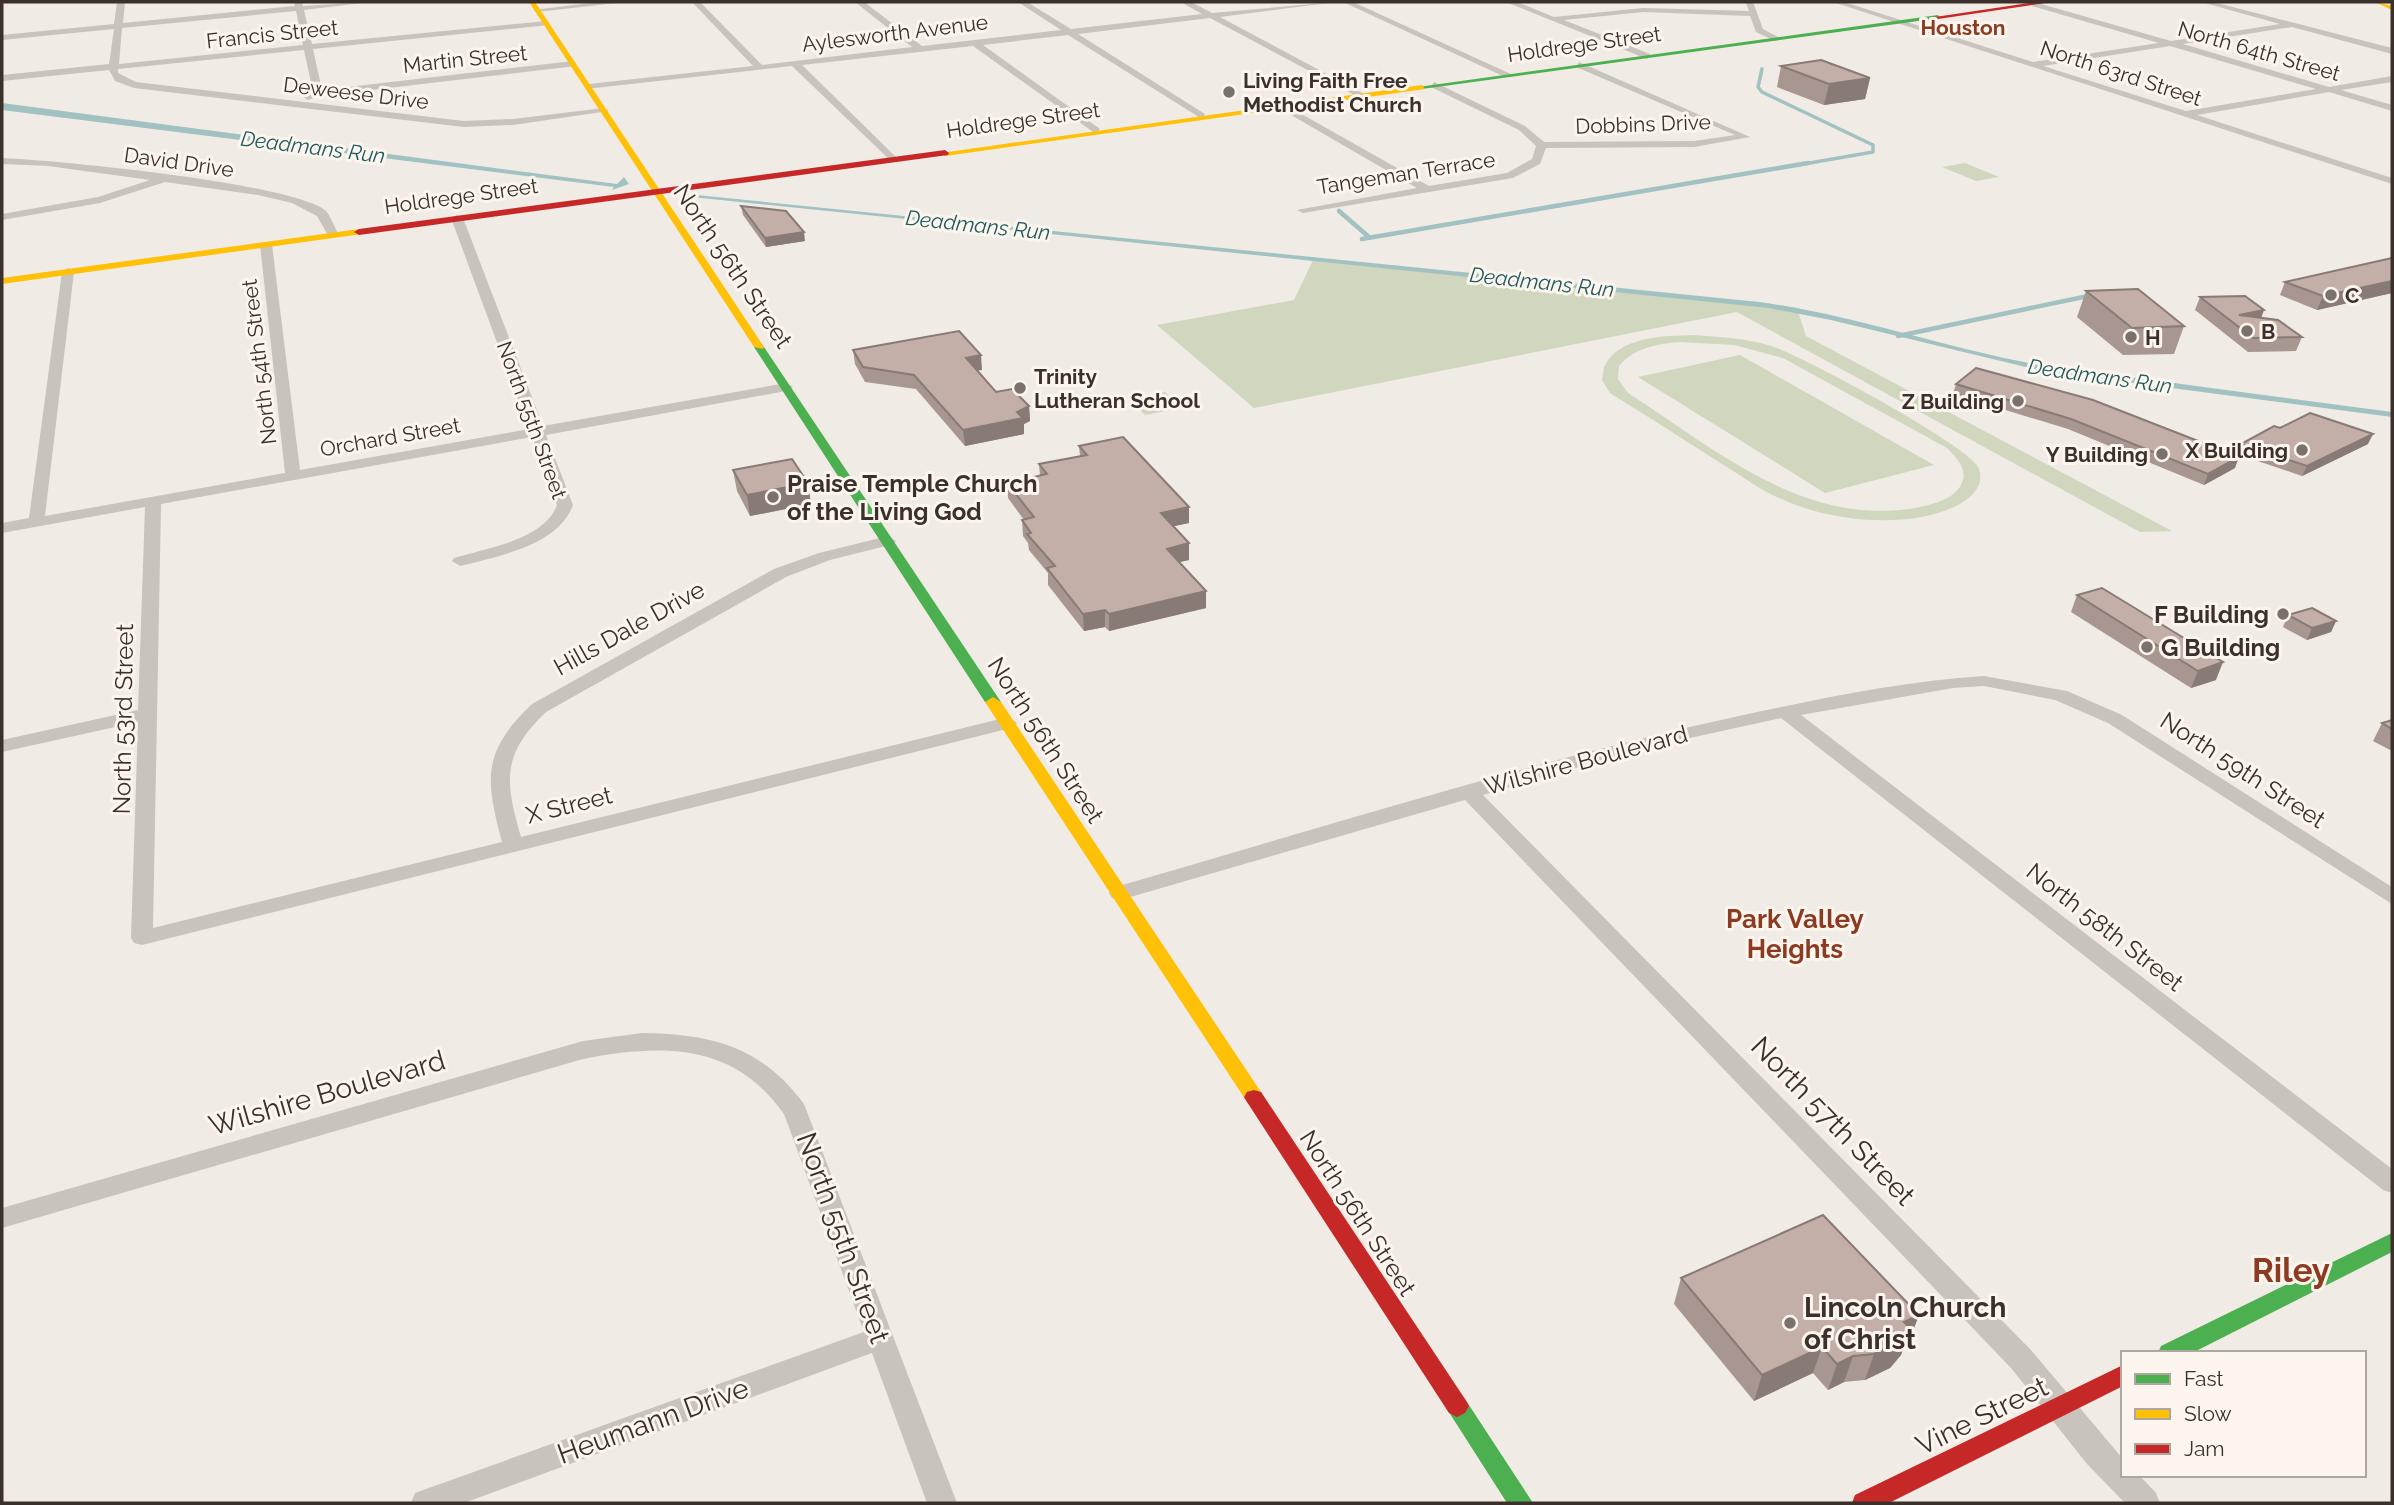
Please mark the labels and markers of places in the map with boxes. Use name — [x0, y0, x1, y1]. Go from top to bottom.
place label: Living Faith Free Methodist Church — [1243, 68, 1422, 117]
marker: Living Faith Free Methodist Church — [1221, 84, 1237, 100]
place label: C — [2345, 283, 2359, 308]
marker: C — [2323, 287, 2339, 303]
place label: B — [2261, 319, 2275, 344]
marker: B — [2239, 323, 2255, 339]
place label: H — [2145, 325, 2161, 350]
marker: H — [2123, 329, 2139, 345]
place label: Trinity Lutheran School — [1034, 364, 1200, 413]
marker: Trinity Lutheran School — [1012, 380, 1028, 396]
place label: Z Building — [1902, 389, 2004, 414]
marker: Z Building — [2010, 393, 2026, 409]
place label: X Building — [2184, 438, 2288, 463]
place label: Y Building — [2046, 442, 2148, 467]
marker: X Building — [2294, 442, 2310, 458]
marker: Y Building — [2154, 446, 2170, 462]
place label: Praise Temple Church of the Living God — [787, 469, 1037, 526]
marker: Praise Temple Church of the Living God — [765, 489, 781, 505]
place label: F Building — [2154, 600, 2269, 629]
marker: F Building — [2275, 606, 2291, 622]
place label: G Building — [2161, 633, 2280, 662]
marker: G Building — [2139, 639, 2155, 655]
place label: Lincoln Church of Christ — [1804, 1291, 2006, 1356]
marker: Lincoln Church of Christ — [1782, 1315, 1798, 1331]

